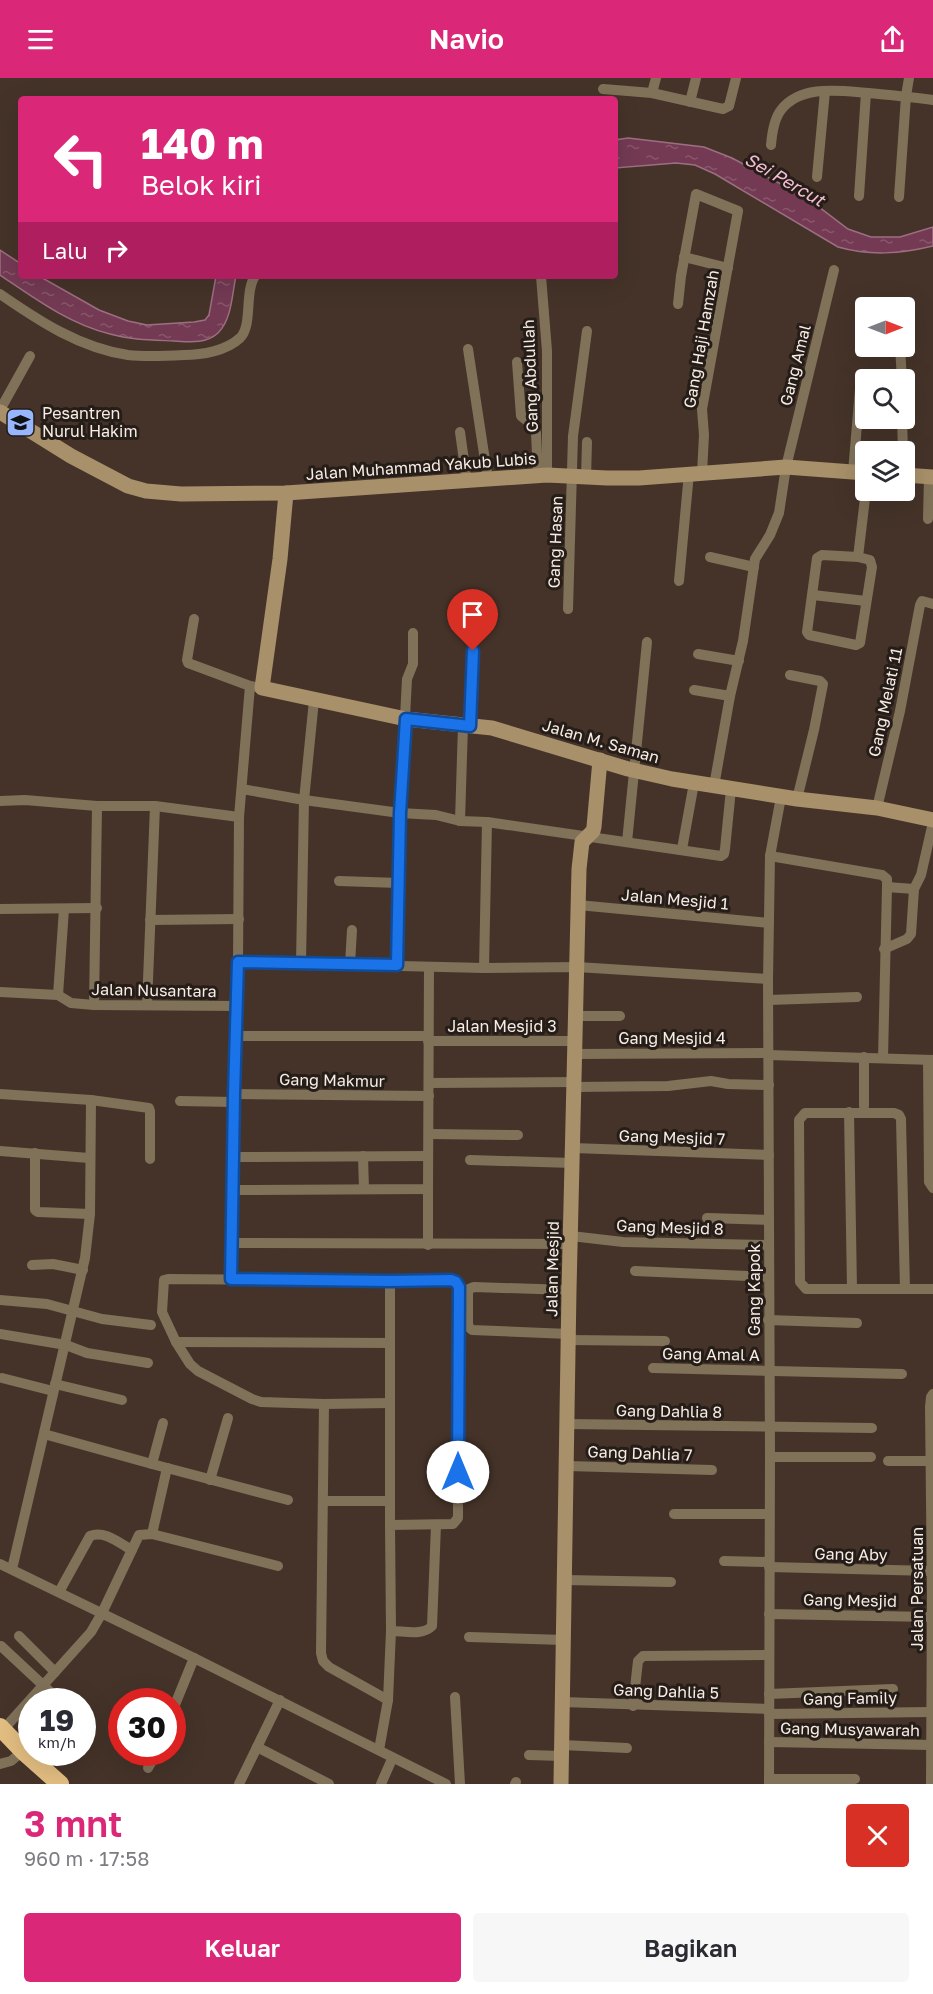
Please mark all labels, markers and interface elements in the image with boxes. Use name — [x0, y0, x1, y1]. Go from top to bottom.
icon: menu — [24, 23, 57, 56]
text: Navio — [429, 23, 504, 55]
icon: share — [876, 23, 909, 56]
text: 140 m — [141, 118, 263, 168]
icon: left — [42, 120, 120, 198]
water label: Sei Percut — [741, 147, 830, 211]
text: Belok kiri — [141, 169, 262, 201]
icon: right — [100, 234, 133, 267]
text: Lalu — [42, 237, 88, 264]
street label: Gang Haji Hamzah — [679, 268, 723, 410]
north arrow — [855, 297, 915, 357]
map controls — [855, 297, 915, 501]
street label: Gang Abdullah — [518, 319, 542, 433]
street label: Gang Amal — [775, 322, 815, 408]
button: search — [855, 369, 915, 429]
place label: Pesantren Nurul Hakim — [42, 403, 138, 441]
school or university icon: Pesantren Nurul Hakim — [5, 406, 37, 438]
button: layers — [855, 441, 915, 501]
street label: Jalan Muhammad Yakub Lubis — [305, 448, 537, 484]
street label: Gang Hasan — [543, 495, 567, 589]
pin — [447, 589, 498, 651]
icon: arrive — [456, 598, 489, 631]
street label: Gang Melati 11 — [864, 645, 906, 758]
street label: Jalan M. Saman — [540, 715, 662, 767]
street label: Jalan Mesjid 1 — [621, 884, 730, 914]
street label: Jalan Nusantara — [91, 979, 217, 1001]
street label: Jalan Mesjid 3 — [447, 1016, 557, 1036]
street label: Gang Mesjid 4 — [618, 1028, 726, 1048]
street label: Gang Makmur — [279, 1069, 385, 1091]
street label: Gang Mesjid 7 — [618, 1125, 726, 1149]
street label: Gang Mesjid 8 — [616, 1215, 724, 1239]
street label: Jalan Mesjid — [541, 1221, 563, 1317]
street label: Gang Kapok — [744, 1244, 764, 1336]
street label: Gang Amal A — [662, 1343, 760, 1365]
street label: Gang Dahlia 8 — [616, 1400, 722, 1422]
position arrow — [426, 1440, 490, 1504]
street label: Gang Dahlia 7 — [587, 1441, 693, 1465]
street label: Jalan Persatuan — [907, 1527, 927, 1651]
street label: Gang Aby — [814, 1543, 888, 1565]
street label: Gang Mesjid — [803, 1589, 897, 1611]
street label: Gang Dahlia 5 — [613, 1679, 719, 1703]
street label: Gang Family — [803, 1687, 897, 1709]
speed limit sign: 30 — [108, 1688, 186, 1766]
text: 19 — [40, 1702, 74, 1738]
street label: Gang Musyawarah — [780, 1718, 920, 1740]
text: km/h — [38, 1733, 76, 1751]
text: 3 mnt — [24, 1802, 122, 1845]
button: close — [846, 1804, 909, 1867]
text: 960 m · 17:58 — [24, 1846, 149, 1870]
button: Keluar — [24, 1913, 461, 1982]
button: Bagikan — [473, 1913, 909, 1982]

